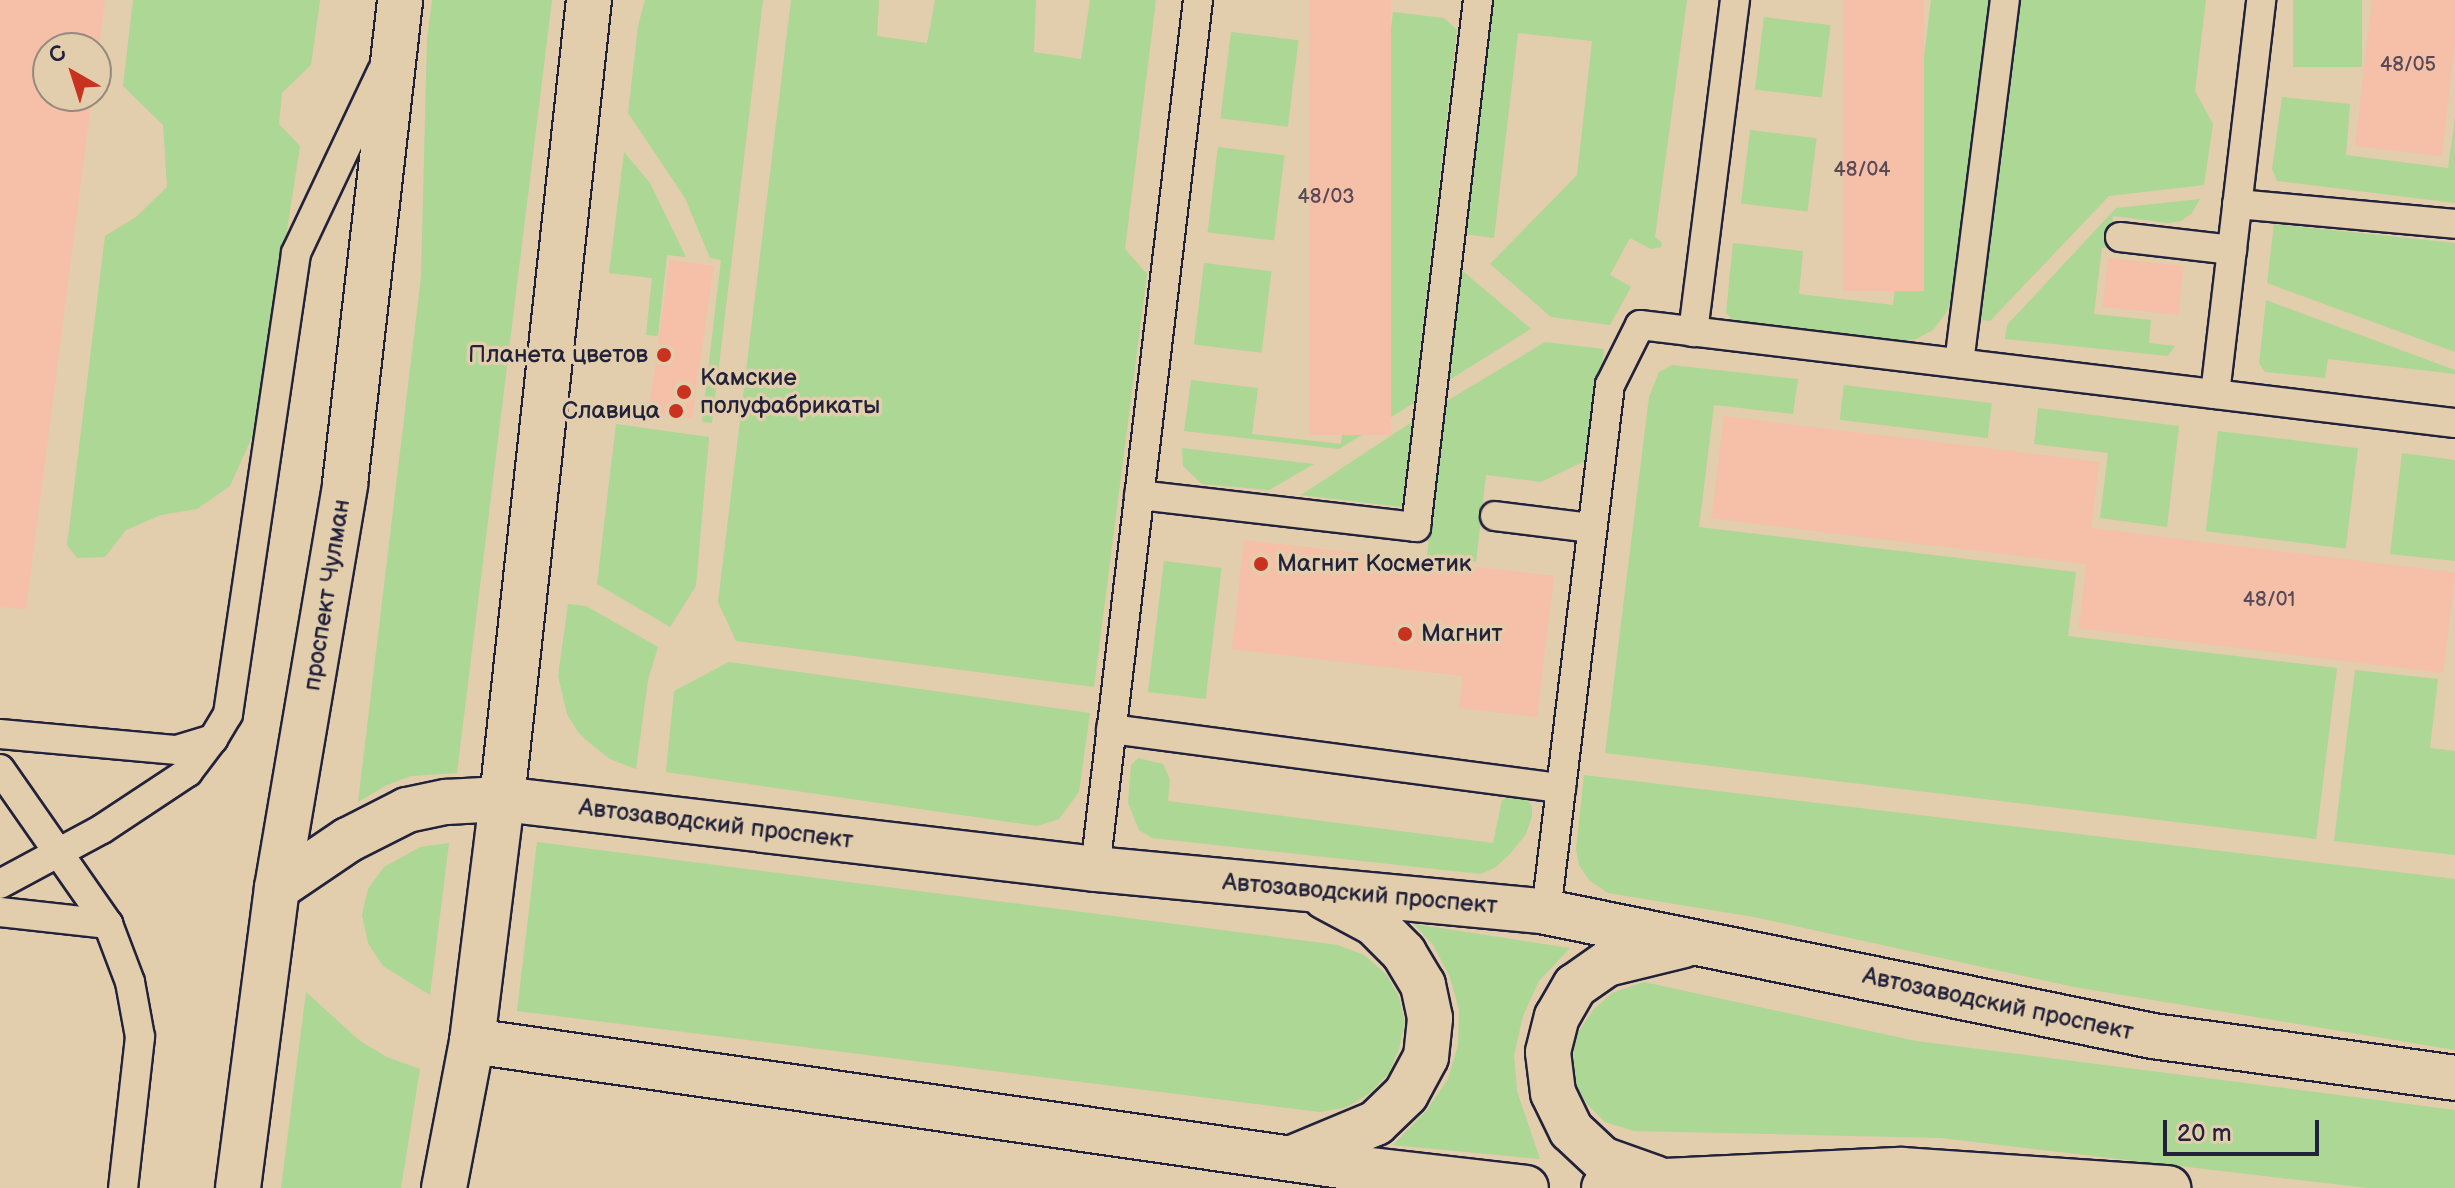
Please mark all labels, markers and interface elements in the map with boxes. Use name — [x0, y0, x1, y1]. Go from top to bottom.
north arrow — [32, 32, 112, 112]
text: С — [43, 39, 72, 70]
house number: 48/05 — [2380, 53, 2436, 77]
house number: 48/04 — [1834, 158, 1890, 182]
house number: 48/03 — [1298, 185, 1354, 209]
place label: Планета цветов — [468, 341, 648, 369]
marker: Планета цветов — [655, 346, 673, 364]
place label: Камские полуфабрикаты — [700, 364, 880, 420]
marker: Камские полуфабрикаты — [675, 383, 693, 401]
place label: Славица — [562, 397, 660, 425]
marker: Славица — [667, 402, 685, 420]
street label: проспект Чулман — [298, 497, 356, 693]
place label: Магнит Косметик — [1277, 550, 1472, 578]
marker: Магнит Косметик — [1252, 555, 1270, 573]
house number: 48/01 — [2243, 588, 2295, 612]
place label: Магнит — [1421, 620, 1503, 648]
marker: Магнит — [1396, 625, 1414, 643]
street label: Автозаводский проспект — [577, 793, 855, 855]
street label: Автозаводский проспект — [1221, 868, 1499, 920]
street label: Автозаводский проспект — [1860, 961, 2136, 1047]
scale bar — [2167, 1104, 2323, 1154]
text: 20 m — [2177, 1119, 2232, 1148]

